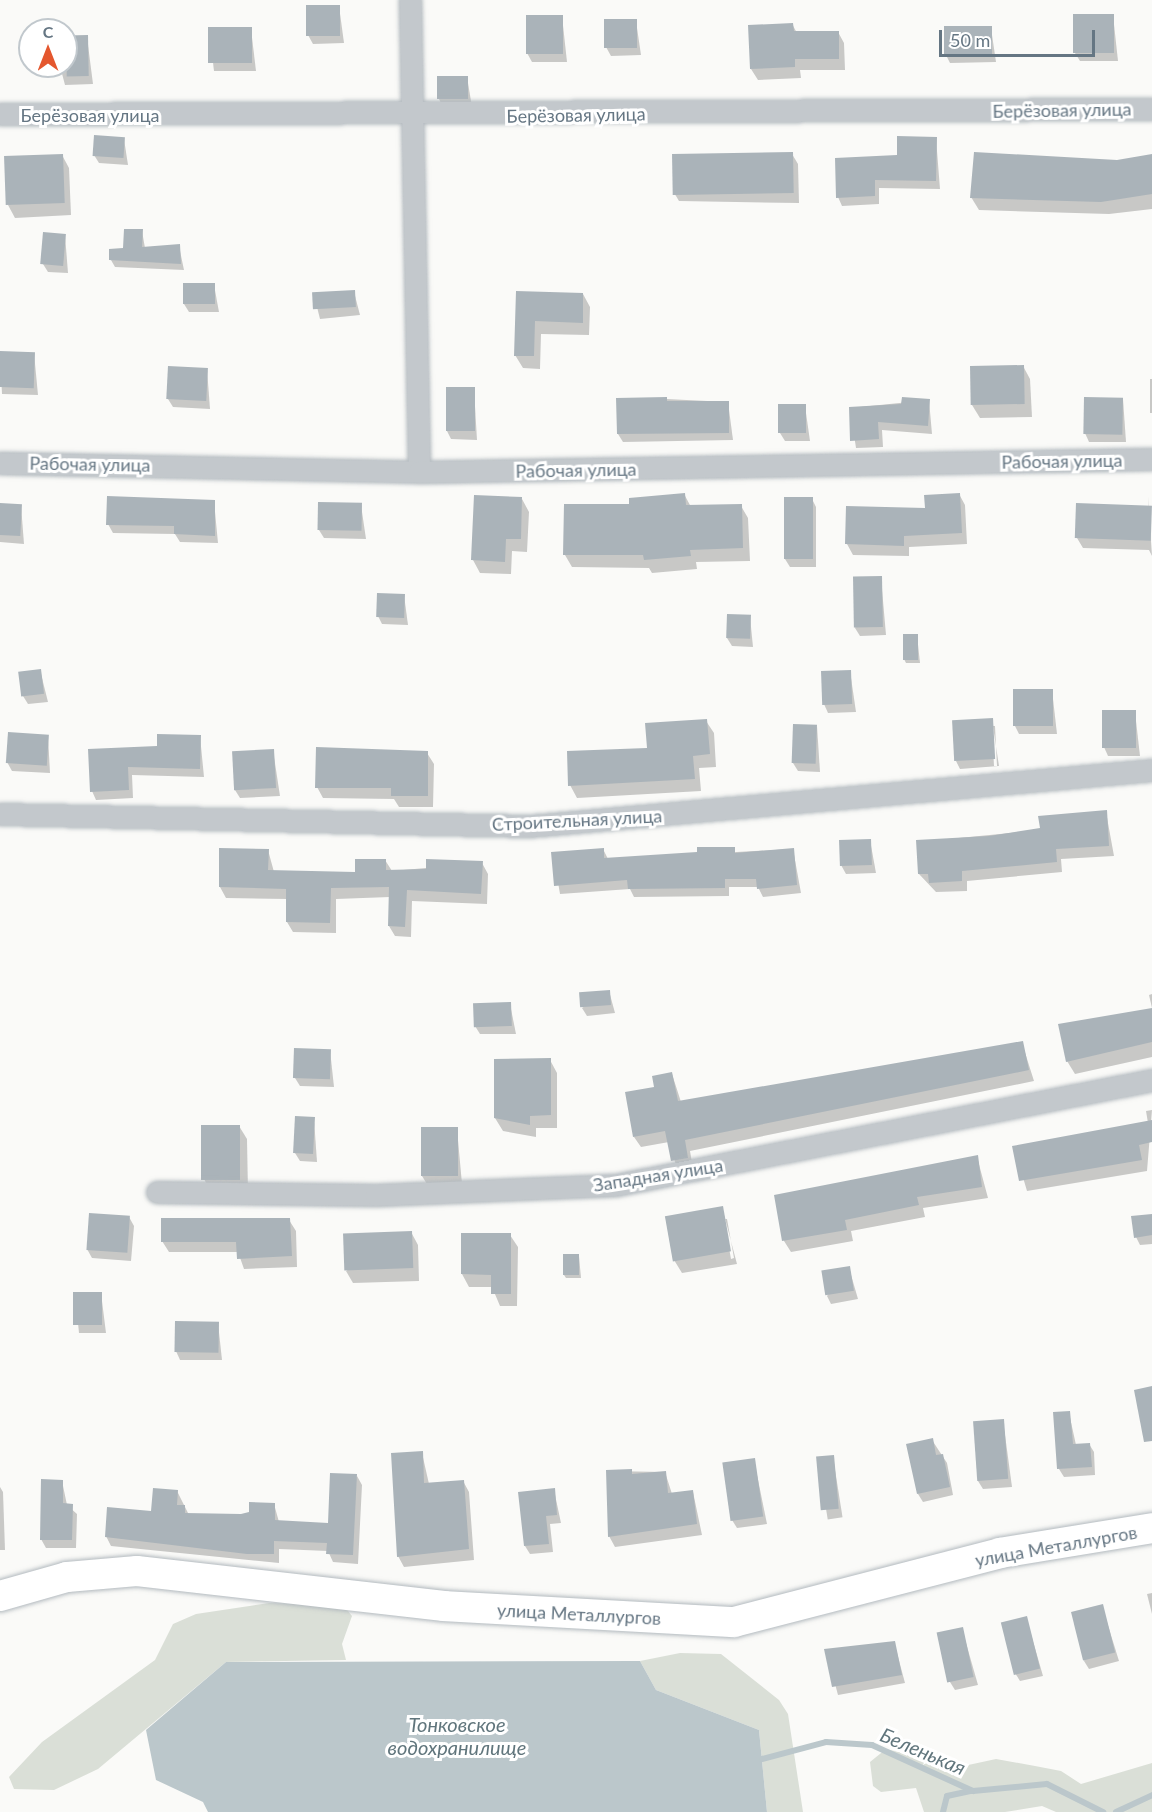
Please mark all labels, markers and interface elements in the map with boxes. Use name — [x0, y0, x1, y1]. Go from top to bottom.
north arrow — [18, 18, 78, 78]
scale bar — [942, 18, 1098, 56]
text: С — [43, 22, 53, 41]
text: 50 m — [950, 29, 990, 51]
street label: Берёзовая улица — [992, 98, 1132, 122]
street label: Берёзовая улица — [506, 103, 646, 127]
street label: Берёзовая улица — [20, 104, 160, 126]
street label: Рабочая улица — [1001, 449, 1123, 473]
street label: Рабочая улица — [29, 452, 151, 476]
street label: Рабочая улица — [515, 458, 637, 482]
street label: Строительная улица — [491, 805, 663, 835]
street label: Западная улица — [592, 1154, 724, 1196]
street label: улица Металлургов — [973, 1521, 1139, 1571]
street label: улица Металлургов — [496, 1599, 662, 1629]
water label: Тонковское водохранилище — [388, 1713, 526, 1760]
water label: Беленькая — [877, 1722, 969, 1780]

